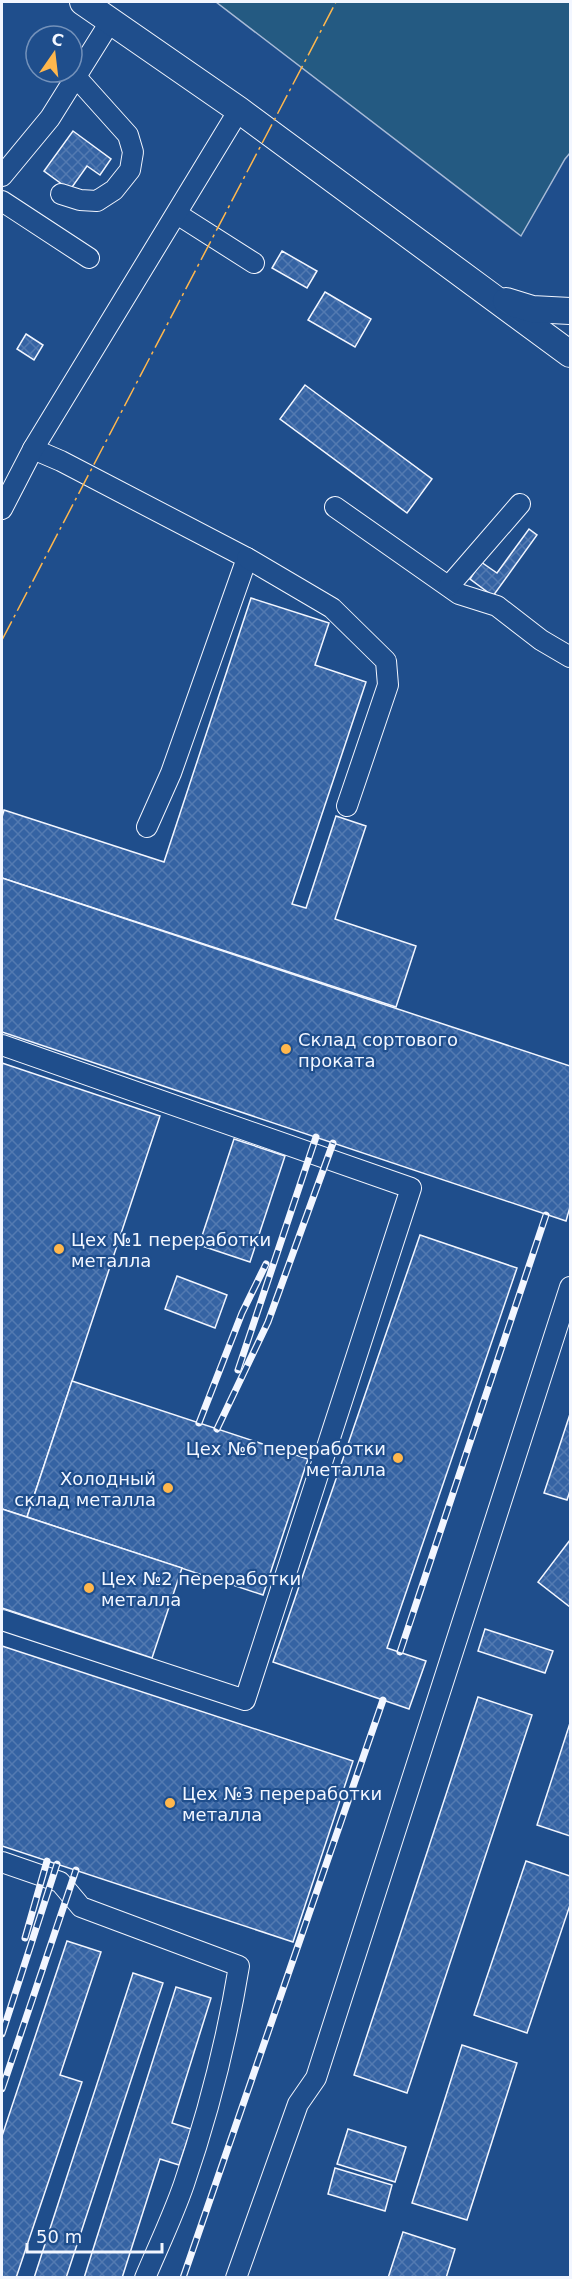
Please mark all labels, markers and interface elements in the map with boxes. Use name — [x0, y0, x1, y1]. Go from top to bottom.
north arrow — [24, 24, 84, 84]
text: С — [50, 29, 66, 51]
place label: Склад сортового проката — [298, 1029, 458, 1071]
marker: Склад сортового проката — [279, 1042, 293, 1056]
place label: Цех №1 переработки металла — [71, 1229, 271, 1271]
marker: Цех №1 переработки металла — [52, 1242, 66, 1256]
place label: Цех №6 переработки металла — [186, 1438, 386, 1480]
marker: Цех №6 переработки металла — [391, 1451, 405, 1465]
place label: Холодный склад металла — [14, 1468, 156, 1510]
marker: Холодный склад металла — [161, 1481, 175, 1495]
place label: Цех №2 переработки металла — [101, 1568, 301, 1610]
marker: Цех №2 переработки металла — [82, 1581, 96, 1595]
place label: Цех №3 переработки металла — [182, 1783, 382, 1825]
marker: Цех №3 переработки металла — [163, 1796, 177, 1810]
scale bar — [27, 2216, 162, 2254]
text: 50 m — [36, 2226, 82, 2247]

